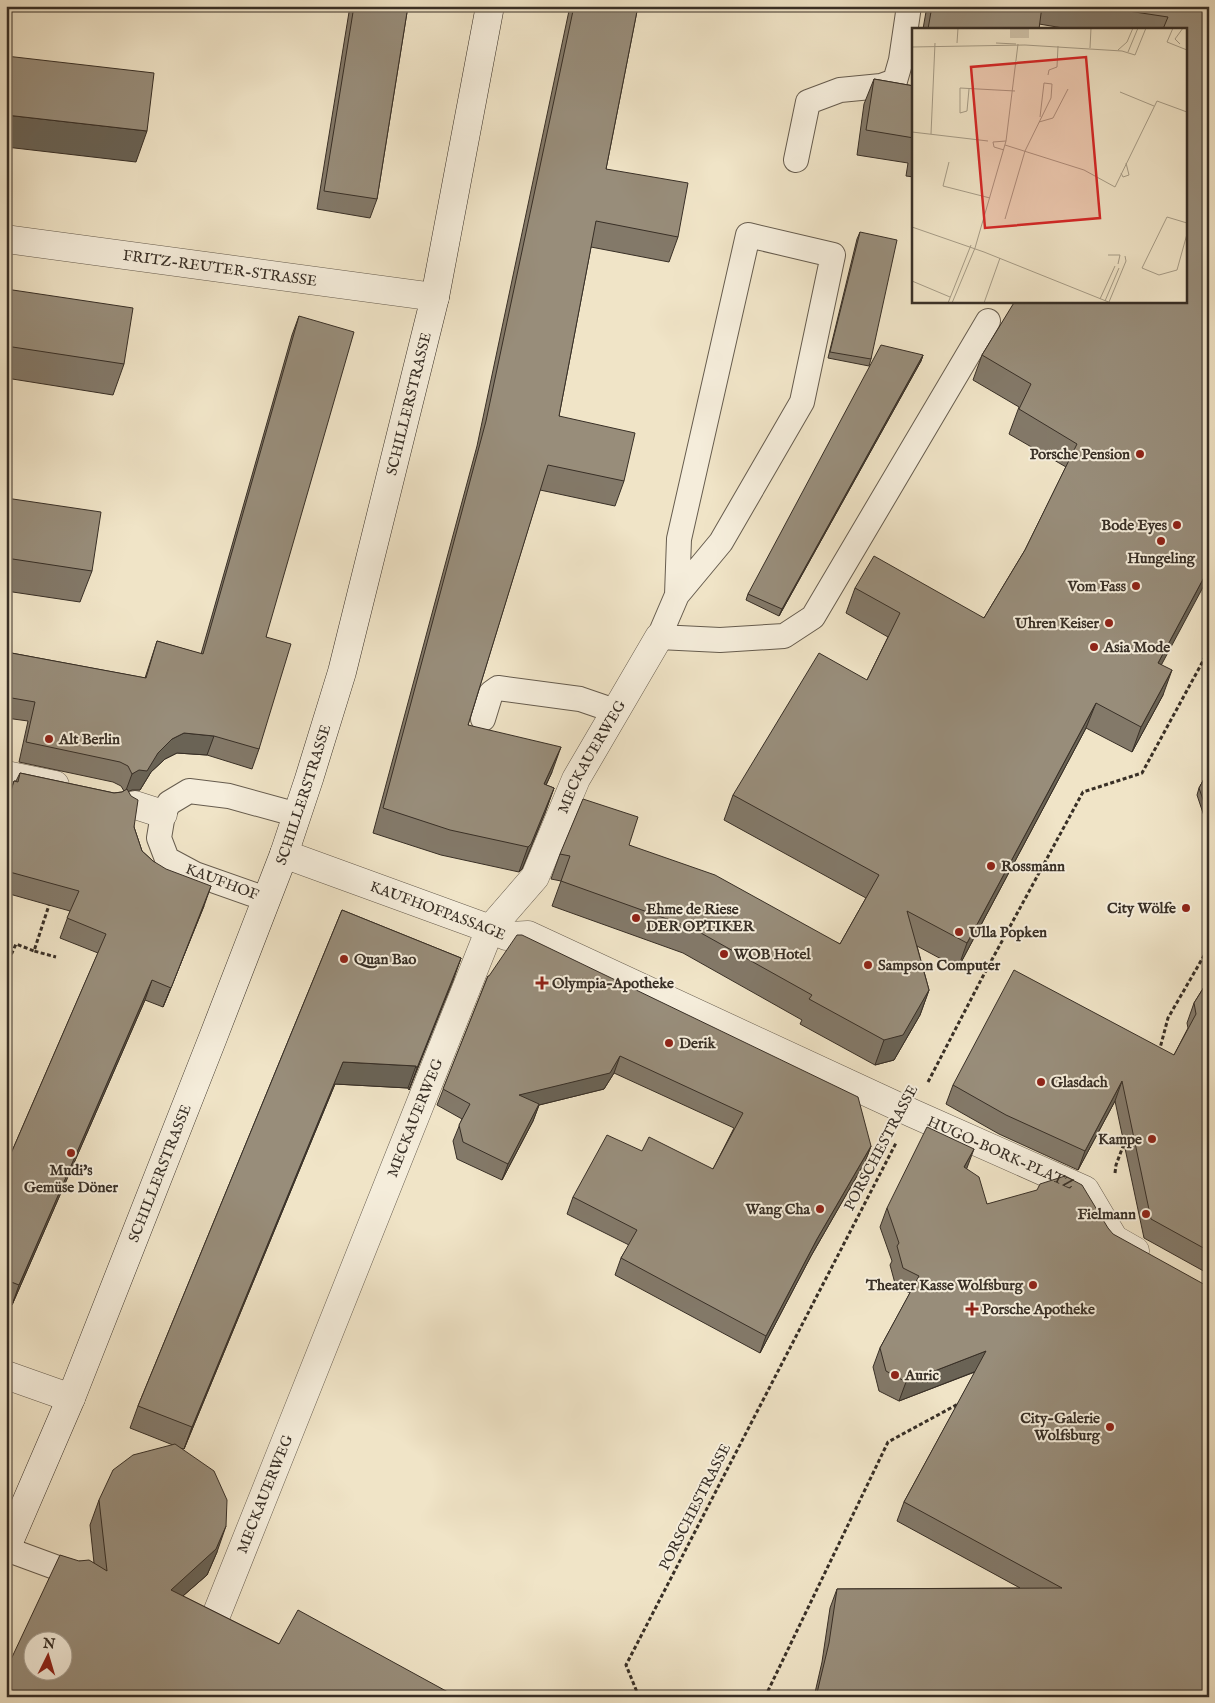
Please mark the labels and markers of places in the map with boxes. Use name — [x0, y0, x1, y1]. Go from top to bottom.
place label: Porsche Pension — [1030, 445, 1130, 464]
marker: Porsche Pension — [1134, 448, 1146, 460]
place label: Bode Eyes — [1101, 516, 1168, 535]
marker: Bode Eyes — [1171, 519, 1183, 531]
marker: Hungeling — [1155, 535, 1167, 547]
place label: Hungeling — [1127, 549, 1196, 568]
place label: Vom Fass — [1067, 577, 1127, 596]
marker: Vom Fass — [1130, 580, 1142, 592]
place label: Uhren Keiser — [1014, 614, 1099, 633]
marker: Uhren Keiser — [1103, 617, 1115, 629]
place label: Asia Mode — [1103, 638, 1170, 657]
marker: Asia Mode — [1088, 641, 1100, 653]
place label: Alt Berlin — [58, 730, 120, 749]
marker: Alt Berlin — [43, 733, 55, 745]
place label: Rossmann — [1001, 857, 1065, 876]
marker: Rossmann — [985, 860, 997, 872]
place label: City Wölfe — [1107, 899, 1176, 918]
place label: Ehme de Riese DER OPTIKER — [646, 900, 756, 936]
marker: City Wölfe — [1180, 902, 1192, 914]
marker: Ehme de Riese DER OPTIKER — [630, 912, 642, 924]
place label: Ulla Popken — [968, 923, 1047, 942]
marker: Ulla Popken — [953, 926, 965, 938]
place label: WOB Hotel — [733, 945, 811, 964]
marker: WOB Hotel — [718, 948, 730, 960]
place label: Quan Bao — [354, 950, 416, 969]
marker: Quan Bao — [338, 953, 350, 965]
place label: Sampson Computer — [878, 956, 1001, 975]
marker: Sampson Computer — [862, 959, 874, 971]
place label: Olympia-Apotheke — [552, 974, 674, 993]
marker: Olympia-Apotheke — [536, 977, 548, 989]
place label: Derik — [679, 1034, 716, 1053]
marker: Derik — [663, 1037, 675, 1049]
place label: Glasdach — [1051, 1073, 1109, 1092]
marker: Glasdach — [1035, 1076, 1047, 1088]
place label: Kampe — [1098, 1130, 1142, 1149]
marker: Kampe — [1146, 1133, 1158, 1145]
marker: Mudi's Gemüse Döner — [65, 1147, 77, 1159]
place label: Mudi's Gemüse Döner — [24, 1161, 118, 1197]
place label: Wang Cha — [745, 1200, 811, 1219]
marker: Wang Cha — [814, 1203, 826, 1215]
place label: Fielmann — [1077, 1205, 1136, 1224]
marker: Fielmann — [1140, 1208, 1152, 1220]
place label: Theater Kasse Wolfsburg — [865, 1276, 1024, 1295]
marker: Theater Kasse Wolfsburg — [1027, 1279, 1039, 1291]
place label: Porsche Apotheke — [982, 1300, 1095, 1319]
marker: Porsche Apotheke — [966, 1303, 978, 1315]
place label: Auric — [904, 1366, 939, 1385]
marker: Auric — [889, 1369, 901, 1381]
place label: City-Galerie Wolfsburg — [1020, 1409, 1101, 1445]
marker: City-Galerie Wolfsburg — [1104, 1421, 1116, 1433]

